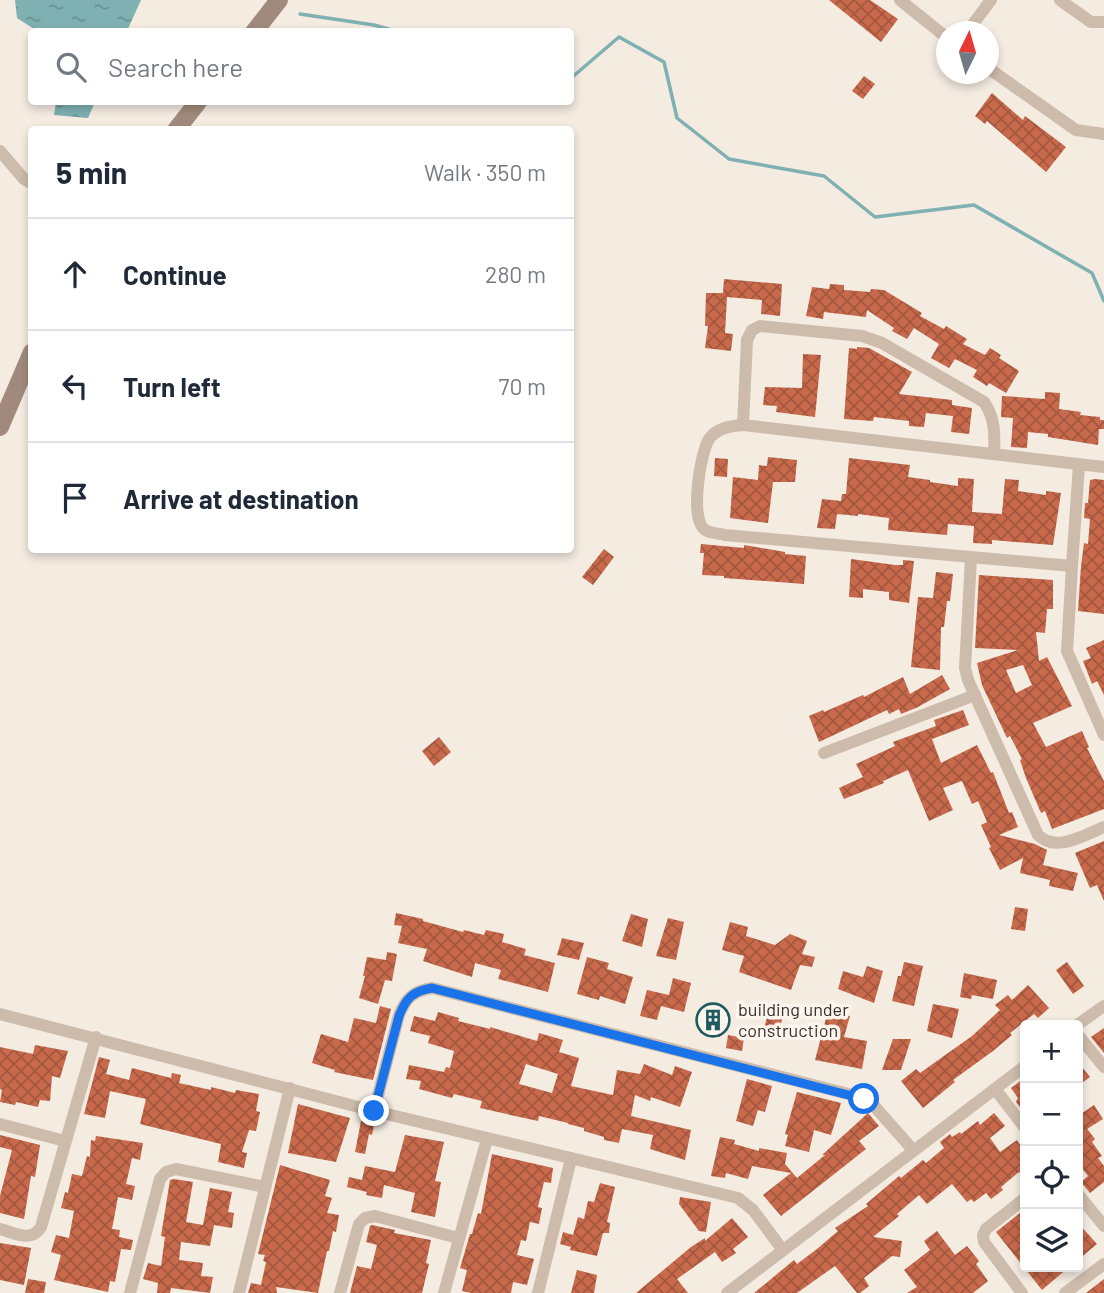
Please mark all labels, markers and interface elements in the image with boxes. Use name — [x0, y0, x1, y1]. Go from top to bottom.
north arrow — [936, 21, 999, 84]
search box — [28, 28, 574, 105]
icon: search — [52, 48, 90, 86]
text: Search here — [108, 51, 243, 82]
text: 5 min — [56, 154, 127, 190]
text: Walk · 350 m — [424, 158, 546, 186]
icon: ahead — [56, 255, 94, 293]
text: Continue — [123, 259, 227, 290]
text: 280 m — [485, 260, 546, 288]
icon: left — [56, 367, 94, 405]
text: Turn left — [123, 371, 221, 402]
text: 70 m — [499, 372, 546, 400]
icon: arrive — [56, 479, 94, 517]
text: Arrive at destination — [123, 483, 359, 514]
place label: building under construction — [738, 998, 849, 1041]
building icon: building under construction — [694, 1001, 732, 1039]
map controls — [1020, 1020, 1083, 1272]
button: + — [1020, 1020, 1083, 1083]
route start — [848, 1083, 879, 1114]
button: − — [1020, 1083, 1083, 1146]
route end — [358, 1095, 389, 1126]
button: locate — [1020, 1146, 1083, 1209]
button: layers — [1020, 1209, 1083, 1272]

